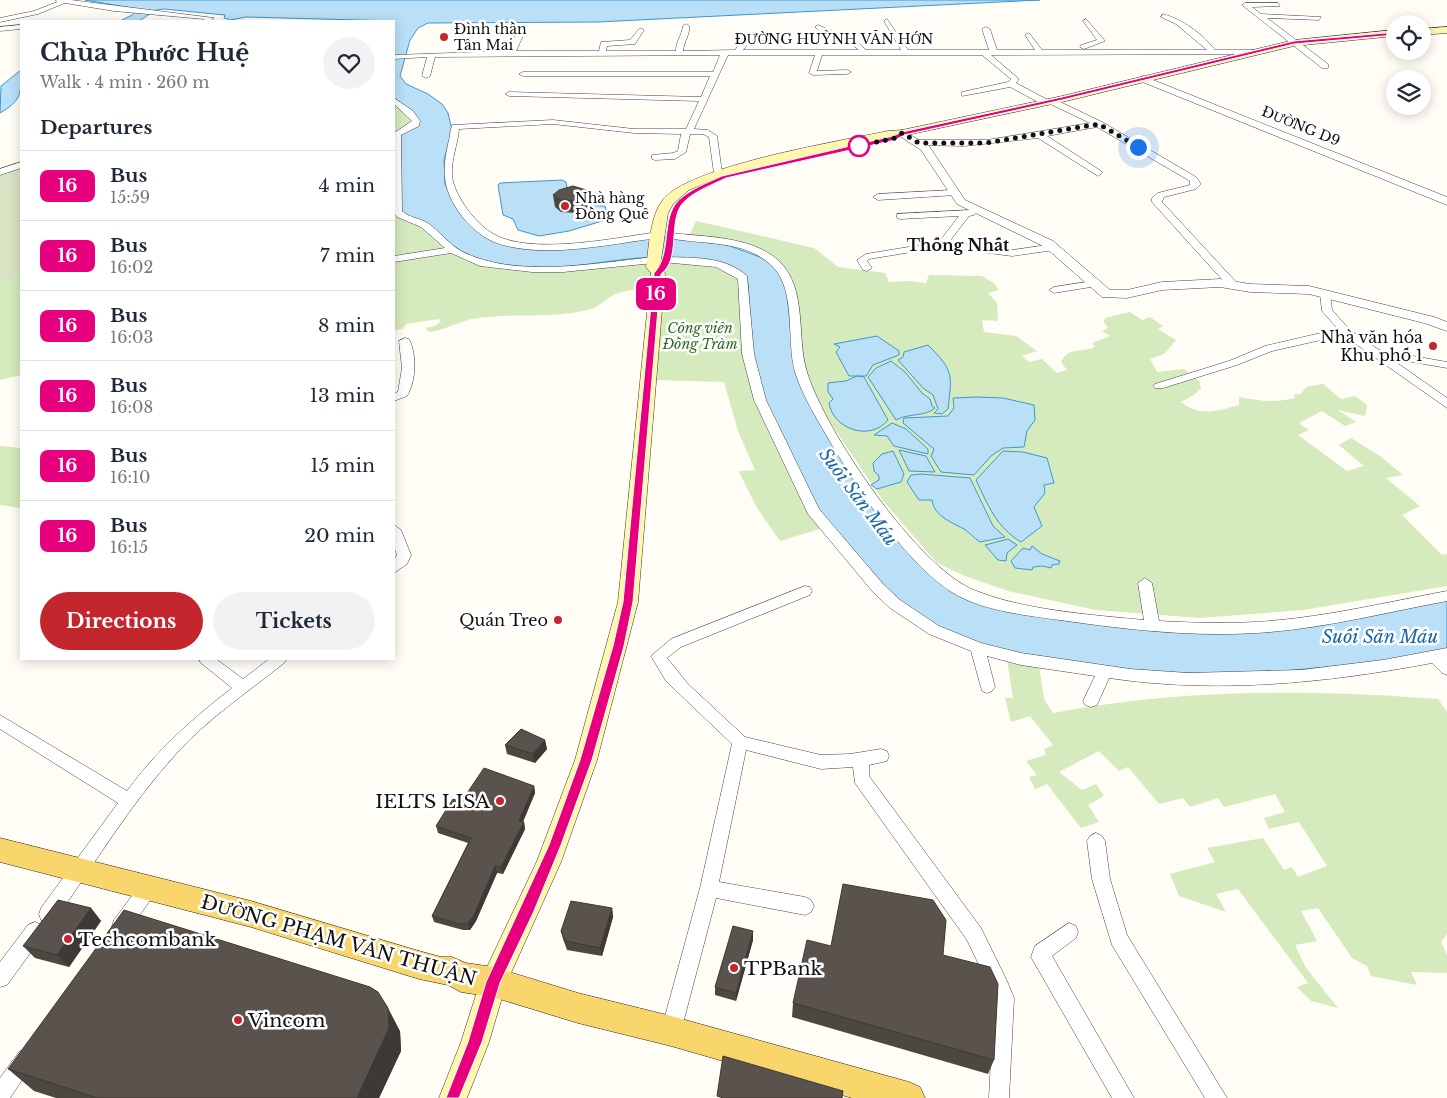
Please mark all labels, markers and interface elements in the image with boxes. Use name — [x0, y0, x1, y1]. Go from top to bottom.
map controls — [1386, 15, 1431, 115]
button: locate — [1386, 15, 1431, 60]
place label: Đình thần Tân Mai — [454, 20, 527, 54]
street label: ĐƯỜNG HUỲNH VĂN HỚN — [735, 30, 934, 48]
marker: Đình thần Tân Mai — [438, 31, 450, 43]
button: heart — [323, 37, 375, 89]
text: Chùa Phước Huệ — [40, 38, 249, 67]
button: layers — [1386, 70, 1431, 115]
text: Walk · 4 min · 260 m — [40, 72, 210, 92]
street label: ĐƯỜNG D9 — [1259, 102, 1343, 150]
text: Departures — [40, 116, 152, 139]
unlabelled marker — [848, 135, 870, 157]
your location — [1126, 135, 1151, 160]
text: Bus — [110, 164, 147, 187]
text: 4 min — [318, 174, 375, 197]
text: 16 — [58, 175, 77, 197]
text: 15:59 — [110, 187, 150, 207]
place label: Nhà hàng Đồng Quê — [575, 189, 649, 223]
marker: Nhà hàng Đồng Quê — [559, 200, 571, 212]
text: Bus — [110, 234, 147, 257]
district label: Thống Nhất — [907, 235, 1010, 255]
text: 7 min — [320, 244, 375, 267]
text: 16 — [58, 245, 77, 267]
text: 16:02 — [110, 257, 153, 277]
line badge: 16 — [634, 278, 678, 310]
text: 16 — [646, 283, 666, 305]
text: Bus — [110, 304, 147, 327]
text: 8 min — [318, 314, 375, 337]
text: 16 — [58, 315, 77, 337]
park label: Công viên Đồng Tràm — [661, 319, 738, 353]
text: 16:03 — [110, 327, 153, 347]
place label: Nhà văn hóa Khu phố 1 — [1320, 327, 1423, 365]
marker: Nhà văn hóa Khu phố 1 — [1427, 340, 1439, 352]
text: Bus — [110, 374, 147, 397]
text: 13 min — [309, 384, 375, 407]
text: 16 — [58, 385, 77, 407]
text: 16:08 — [110, 397, 153, 417]
text: Bus — [110, 444, 147, 467]
water label: Suối Săn Máu — [814, 444, 902, 550]
text: 15 min — [310, 454, 375, 477]
text: 16 — [58, 455, 77, 477]
text: 16:10 — [110, 467, 151, 487]
text: Bus — [110, 514, 147, 537]
text: 20 min — [304, 524, 375, 547]
text: 16 — [58, 525, 77, 547]
text: 16:15 — [110, 537, 148, 557]
button: Directions — [40, 592, 203, 650]
button: Tickets — [213, 592, 375, 650]
place label: Quán Treo — [459, 610, 548, 630]
marker: Quán Treo — [552, 614, 564, 626]
water label: Suối Săn Máu — [1322, 626, 1439, 648]
place label: IELTS LISA — [375, 790, 490, 813]
marker: IELTS LISA — [494, 795, 506, 807]
street label: ĐƯỜNG PHẠM VĂN THUẬN — [198, 890, 479, 991]
place label: Techcombank — [78, 928, 216, 951]
marker: Techcombank — [62, 933, 74, 945]
place label: TPBank — [744, 957, 823, 980]
marker: TPBank — [728, 962, 740, 974]
place label: Vincom — [247, 1009, 325, 1032]
marker: Vincom — [232, 1014, 244, 1026]

